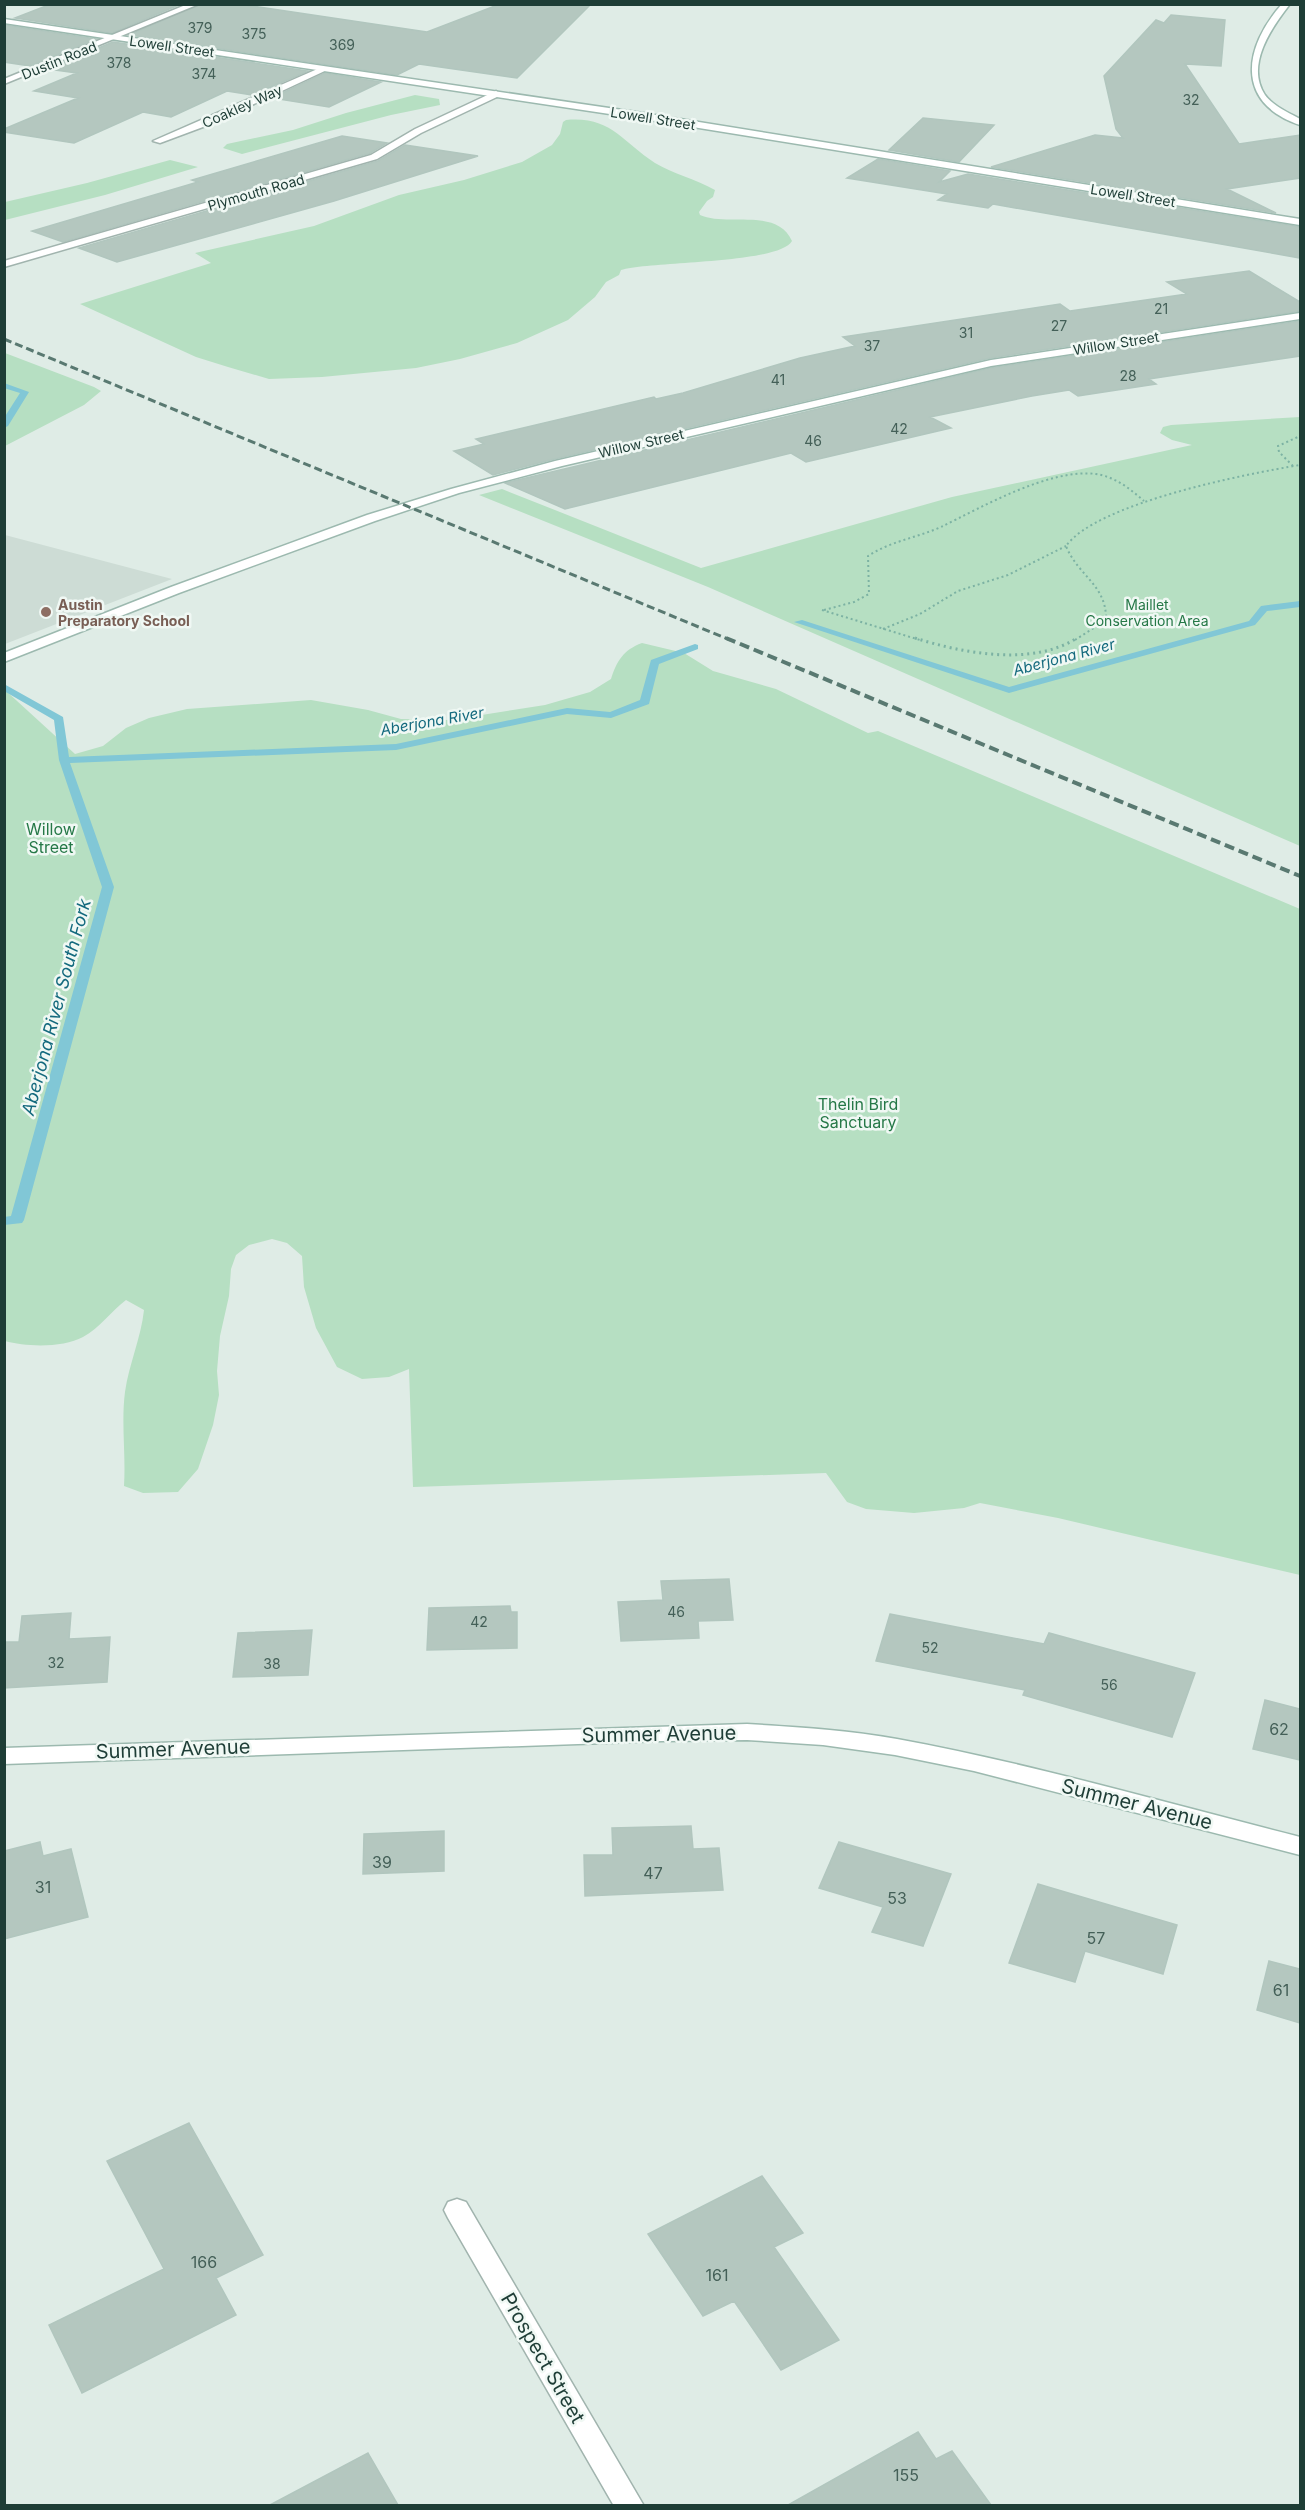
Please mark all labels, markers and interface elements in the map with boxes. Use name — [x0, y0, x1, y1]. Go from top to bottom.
house number: 379 — [187, 19, 213, 36]
house number: 375 — [242, 25, 266, 42]
street label: Lowell Street — [128, 32, 216, 60]
house number: 369 — [329, 36, 355, 53]
street label: Dustin Road — [19, 37, 99, 83]
house number: 378 — [106, 54, 132, 71]
house number: 374 — [192, 65, 216, 82]
street label: Coakley Way — [199, 81, 285, 131]
house number: 32 — [1182, 91, 1200, 108]
street label: Lowell Street — [609, 103, 697, 133]
street label: Plymouth Road — [206, 170, 306, 214]
street label: Lowell Street — [1089, 180, 1177, 210]
house number: 21 — [1154, 300, 1168, 317]
house number: 27 — [1051, 317, 1067, 334]
house number: 31 — [959, 324, 973, 341]
street label: Willow Street — [1072, 328, 1161, 358]
house number: 37 — [864, 337, 880, 354]
house number: 28 — [1119, 367, 1137, 384]
house number: 41 — [771, 371, 785, 388]
house number: 42 — [890, 420, 908, 437]
street label: Willow Street — [597, 425, 686, 461]
house number: 46 — [804, 432, 822, 449]
place label: Austin Preparatory School — [58, 596, 190, 629]
park label: Maillet Conservation Area — [1085, 596, 1209, 629]
marker: Austin Preparatory School — [39, 605, 53, 619]
water label: Aberjona River — [1010, 634, 1117, 680]
water label: Aberjona River — [378, 702, 486, 740]
park label: Willow Street — [26, 819, 76, 857]
water label: Aberjona River South Fork — [17, 896, 95, 1118]
park label: Thelin Bird Sanctuary — [818, 1094, 898, 1132]
house number: 46 — [667, 1603, 685, 1620]
house number: 42 — [470, 1613, 488, 1630]
house number: 52 — [921, 1639, 939, 1656]
house number: 32 — [47, 1654, 65, 1671]
house number: 38 — [263, 1655, 281, 1672]
house number: 56 — [1100, 1676, 1118, 1693]
house number: 62 — [1269, 1719, 1289, 1739]
street label: Summer Avenue — [581, 1721, 737, 1747]
street label: Summer Avenue — [95, 1734, 251, 1764]
street label: Summer Avenue — [1059, 1774, 1215, 1834]
house number: 39 — [372, 1852, 392, 1872]
house number: 47 — [643, 1863, 663, 1883]
house number: 31 — [35, 1877, 51, 1897]
house number: 53 — [887, 1888, 907, 1908]
house number: 57 — [1087, 1928, 1105, 1948]
house number: 61 — [1273, 1980, 1289, 2000]
house number: 166 — [191, 2252, 217, 2272]
house number: 161 — [706, 2265, 728, 2285]
street label: Prospect Street — [496, 2289, 590, 2428]
house number: 155 — [893, 2465, 919, 2485]

